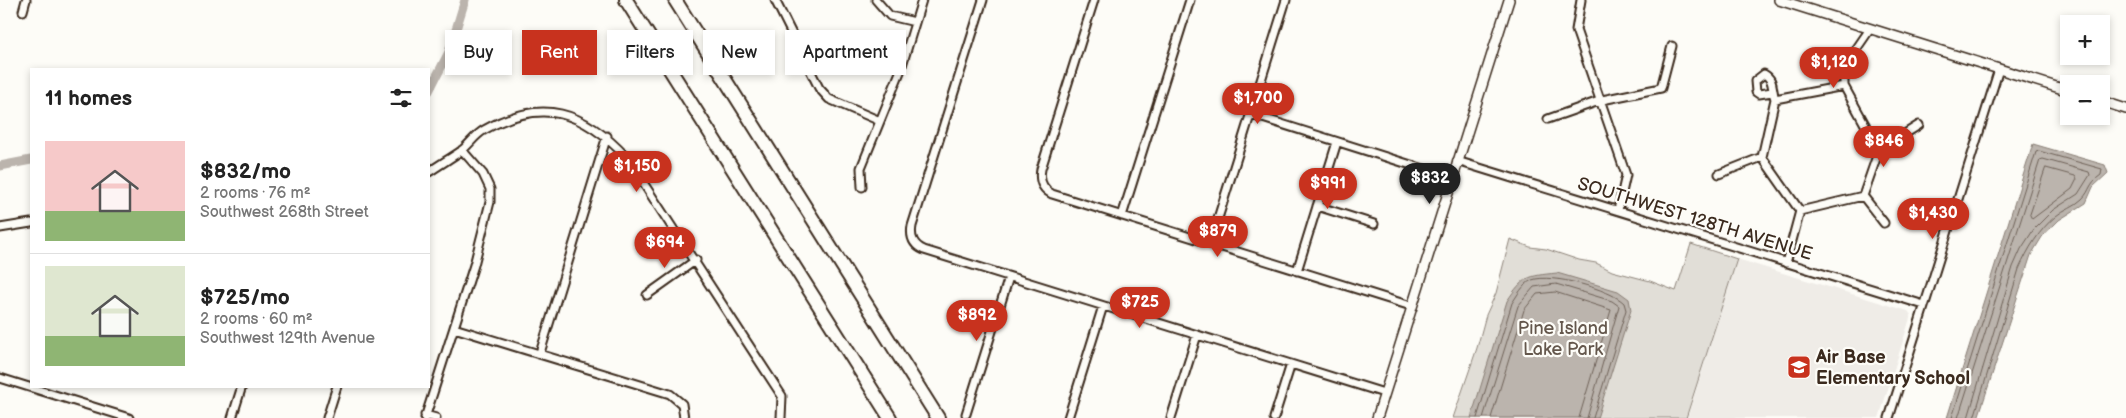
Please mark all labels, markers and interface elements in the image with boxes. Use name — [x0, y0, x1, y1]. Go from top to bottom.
map controls — [2060, 15, 2110, 125]
button: + — [2060, 15, 2110, 65]
chip: Buy — [445, 30, 512, 75]
chip: Rent — [522, 30, 597, 75]
chip: Filters — [607, 30, 693, 75]
chip: New — [703, 30, 775, 75]
chip: Apartment — [785, 30, 906, 75]
pin: $1,120 — [1793, 46, 1875, 89]
text: $1,120 — [1811, 53, 1857, 72]
button: − — [2060, 75, 2110, 125]
pin: $1,700 — [1217, 82, 1299, 125]
icon: filters — [387, 84, 415, 112]
text: 11 homes — [45, 86, 132, 111]
text: $1,700 — [1233, 89, 1283, 108]
pin: $846 — [1854, 126, 1914, 168]
text: $846 — [1864, 132, 1904, 151]
pin: $1,150 — [596, 150, 678, 193]
text: $1,150 — [614, 157, 660, 176]
text: $832/mo — [200, 159, 291, 184]
icon: home — [85, 161, 145, 221]
pin: $832 — [1400, 162, 1460, 205]
pin: $991 — [1298, 168, 1358, 210]
text: $832 — [1410, 169, 1450, 188]
street label: SOUTHWEST 128TH AVENUE — [1575, 173, 1815, 265]
text: $991 — [1310, 174, 1346, 193]
text: 2 rooms · 76 m² — [200, 184, 311, 203]
pin: $1,430 — [1892, 198, 1974, 240]
text: Southwest 268th Street — [200, 203, 369, 222]
text: $1,430 — [1908, 204, 1958, 223]
pin: $879 — [1188, 216, 1248, 258]
text: $879 — [1199, 222, 1237, 241]
pin: $694 — [635, 226, 695, 269]
text: $694 — [645, 233, 685, 252]
text: $725/mo — [200, 285, 290, 310]
icon: home — [85, 286, 145, 346]
pin: $725 — [1110, 286, 1170, 329]
text: $725 — [1121, 293, 1159, 312]
pin: $892 — [947, 300, 1007, 342]
text: $892 — [957, 306, 997, 325]
text: 2 rooms · 60 m² — [200, 310, 313, 329]
park label: Pine Island Lake Park — [1518, 318, 1608, 360]
text: Southwest 129th Avenue — [200, 329, 375, 348]
place label: Air Base Elementary School — [1815, 347, 1970, 389]
school or university icon: Air Base Elementary School — [1786, 354, 1812, 380]

